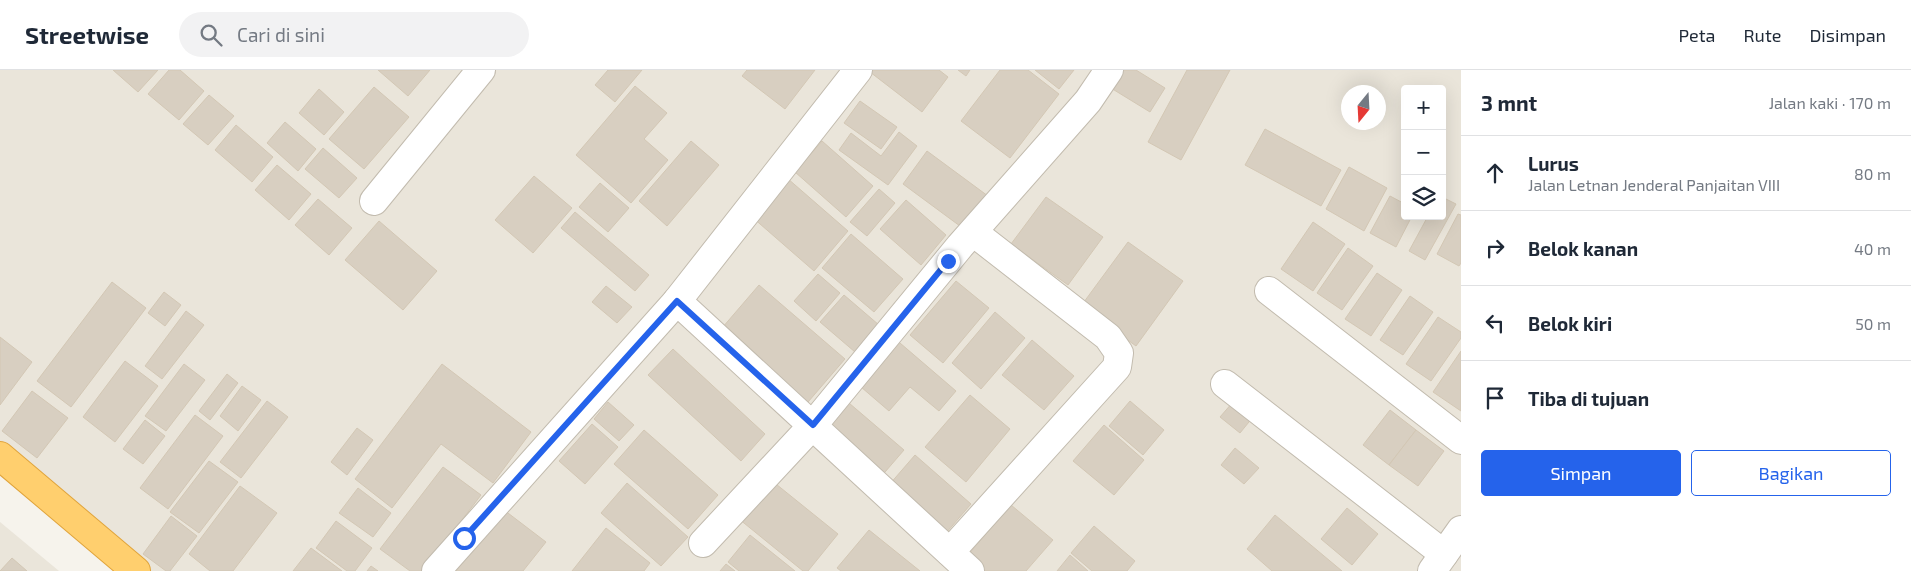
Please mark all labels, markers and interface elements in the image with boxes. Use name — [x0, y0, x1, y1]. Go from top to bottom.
search box — [179, 12, 529, 57]
text: Streetwise — [25, 20, 149, 49]
icon: search — [197, 21, 225, 49]
text: Cari di sini — [237, 23, 325, 46]
text: Peta — [1679, 24, 1716, 46]
text: Rute — [1744, 24, 1781, 46]
text: Disimpan — [1809, 24, 1886, 46]
north arrow — [1341, 85, 1386, 130]
map controls — [1401, 85, 1446, 220]
button: + — [1401, 85, 1446, 130]
text: 3 mnt — [1481, 90, 1537, 115]
text: Jalan kaki · 170 m — [1769, 93, 1891, 112]
button: − — [1401, 130, 1446, 175]
text: Lurus — [1528, 152, 1579, 175]
icon: ahead — [1481, 159, 1509, 187]
text: 80 m — [1854, 164, 1891, 183]
button: layers — [1401, 175, 1446, 220]
text: Jalan Letnan Jenderal Panjaitan VIII — [1528, 175, 1780, 194]
icon: right — [1481, 234, 1509, 262]
text: Belok kanan — [1528, 237, 1638, 260]
text: 40 m — [1854, 239, 1891, 258]
route end — [937, 250, 960, 273]
icon: left — [1481, 309, 1509, 337]
text: Belok kiri — [1528, 312, 1612, 335]
text: 50 m — [1855, 314, 1891, 333]
icon: arrive — [1481, 384, 1509, 412]
text: Tiba di tujuan — [1528, 387, 1649, 410]
button: Simpan — [1481, 450, 1681, 496]
button: Bagikan — [1691, 450, 1891, 496]
route start — [453, 527, 476, 550]

